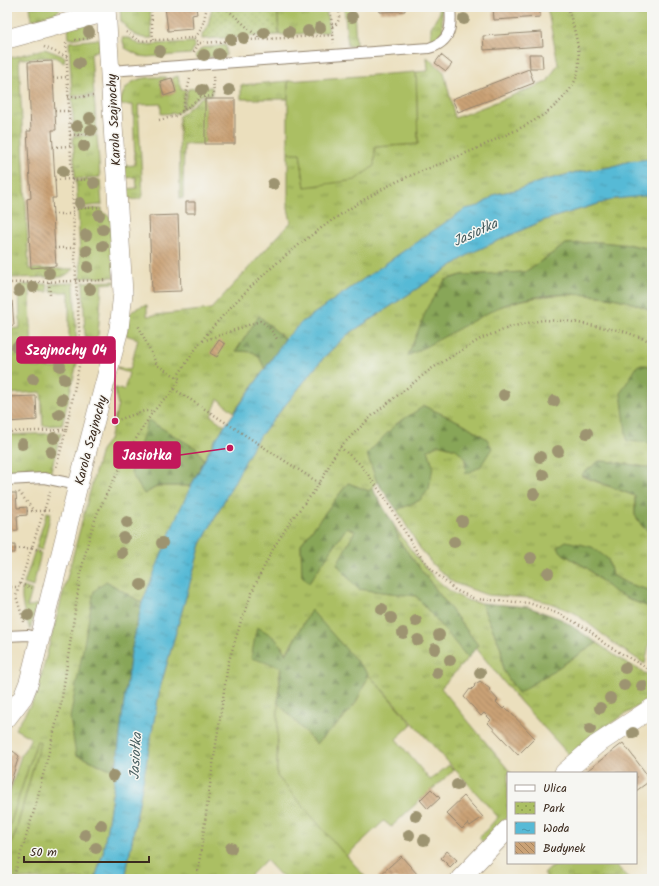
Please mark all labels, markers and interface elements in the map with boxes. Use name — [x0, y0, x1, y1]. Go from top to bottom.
street label: Karola Szajnochy — [102, 72, 127, 166]
water label: Jasiołka — [449, 212, 503, 253]
callout: Szajnochy 04 — [17, 337, 115, 363]
text: Szajnochy 04 — [25, 340, 107, 362]
street label: Karola Szajnochy — [69, 392, 114, 488]
callout: Jasiołka — [114, 442, 180, 468]
text: Jasiołka — [122, 445, 172, 467]
water label: Jasiołka — [124, 731, 148, 780]
legend — [507, 772, 637, 864]
text: Ulica — [543, 779, 567, 798]
text: Park — [543, 799, 565, 818]
text: Woda — [543, 819, 570, 838]
scale bar — [24, 838, 149, 864]
text: Budynek — [543, 839, 586, 858]
text: 50 m — [30, 843, 57, 862]

